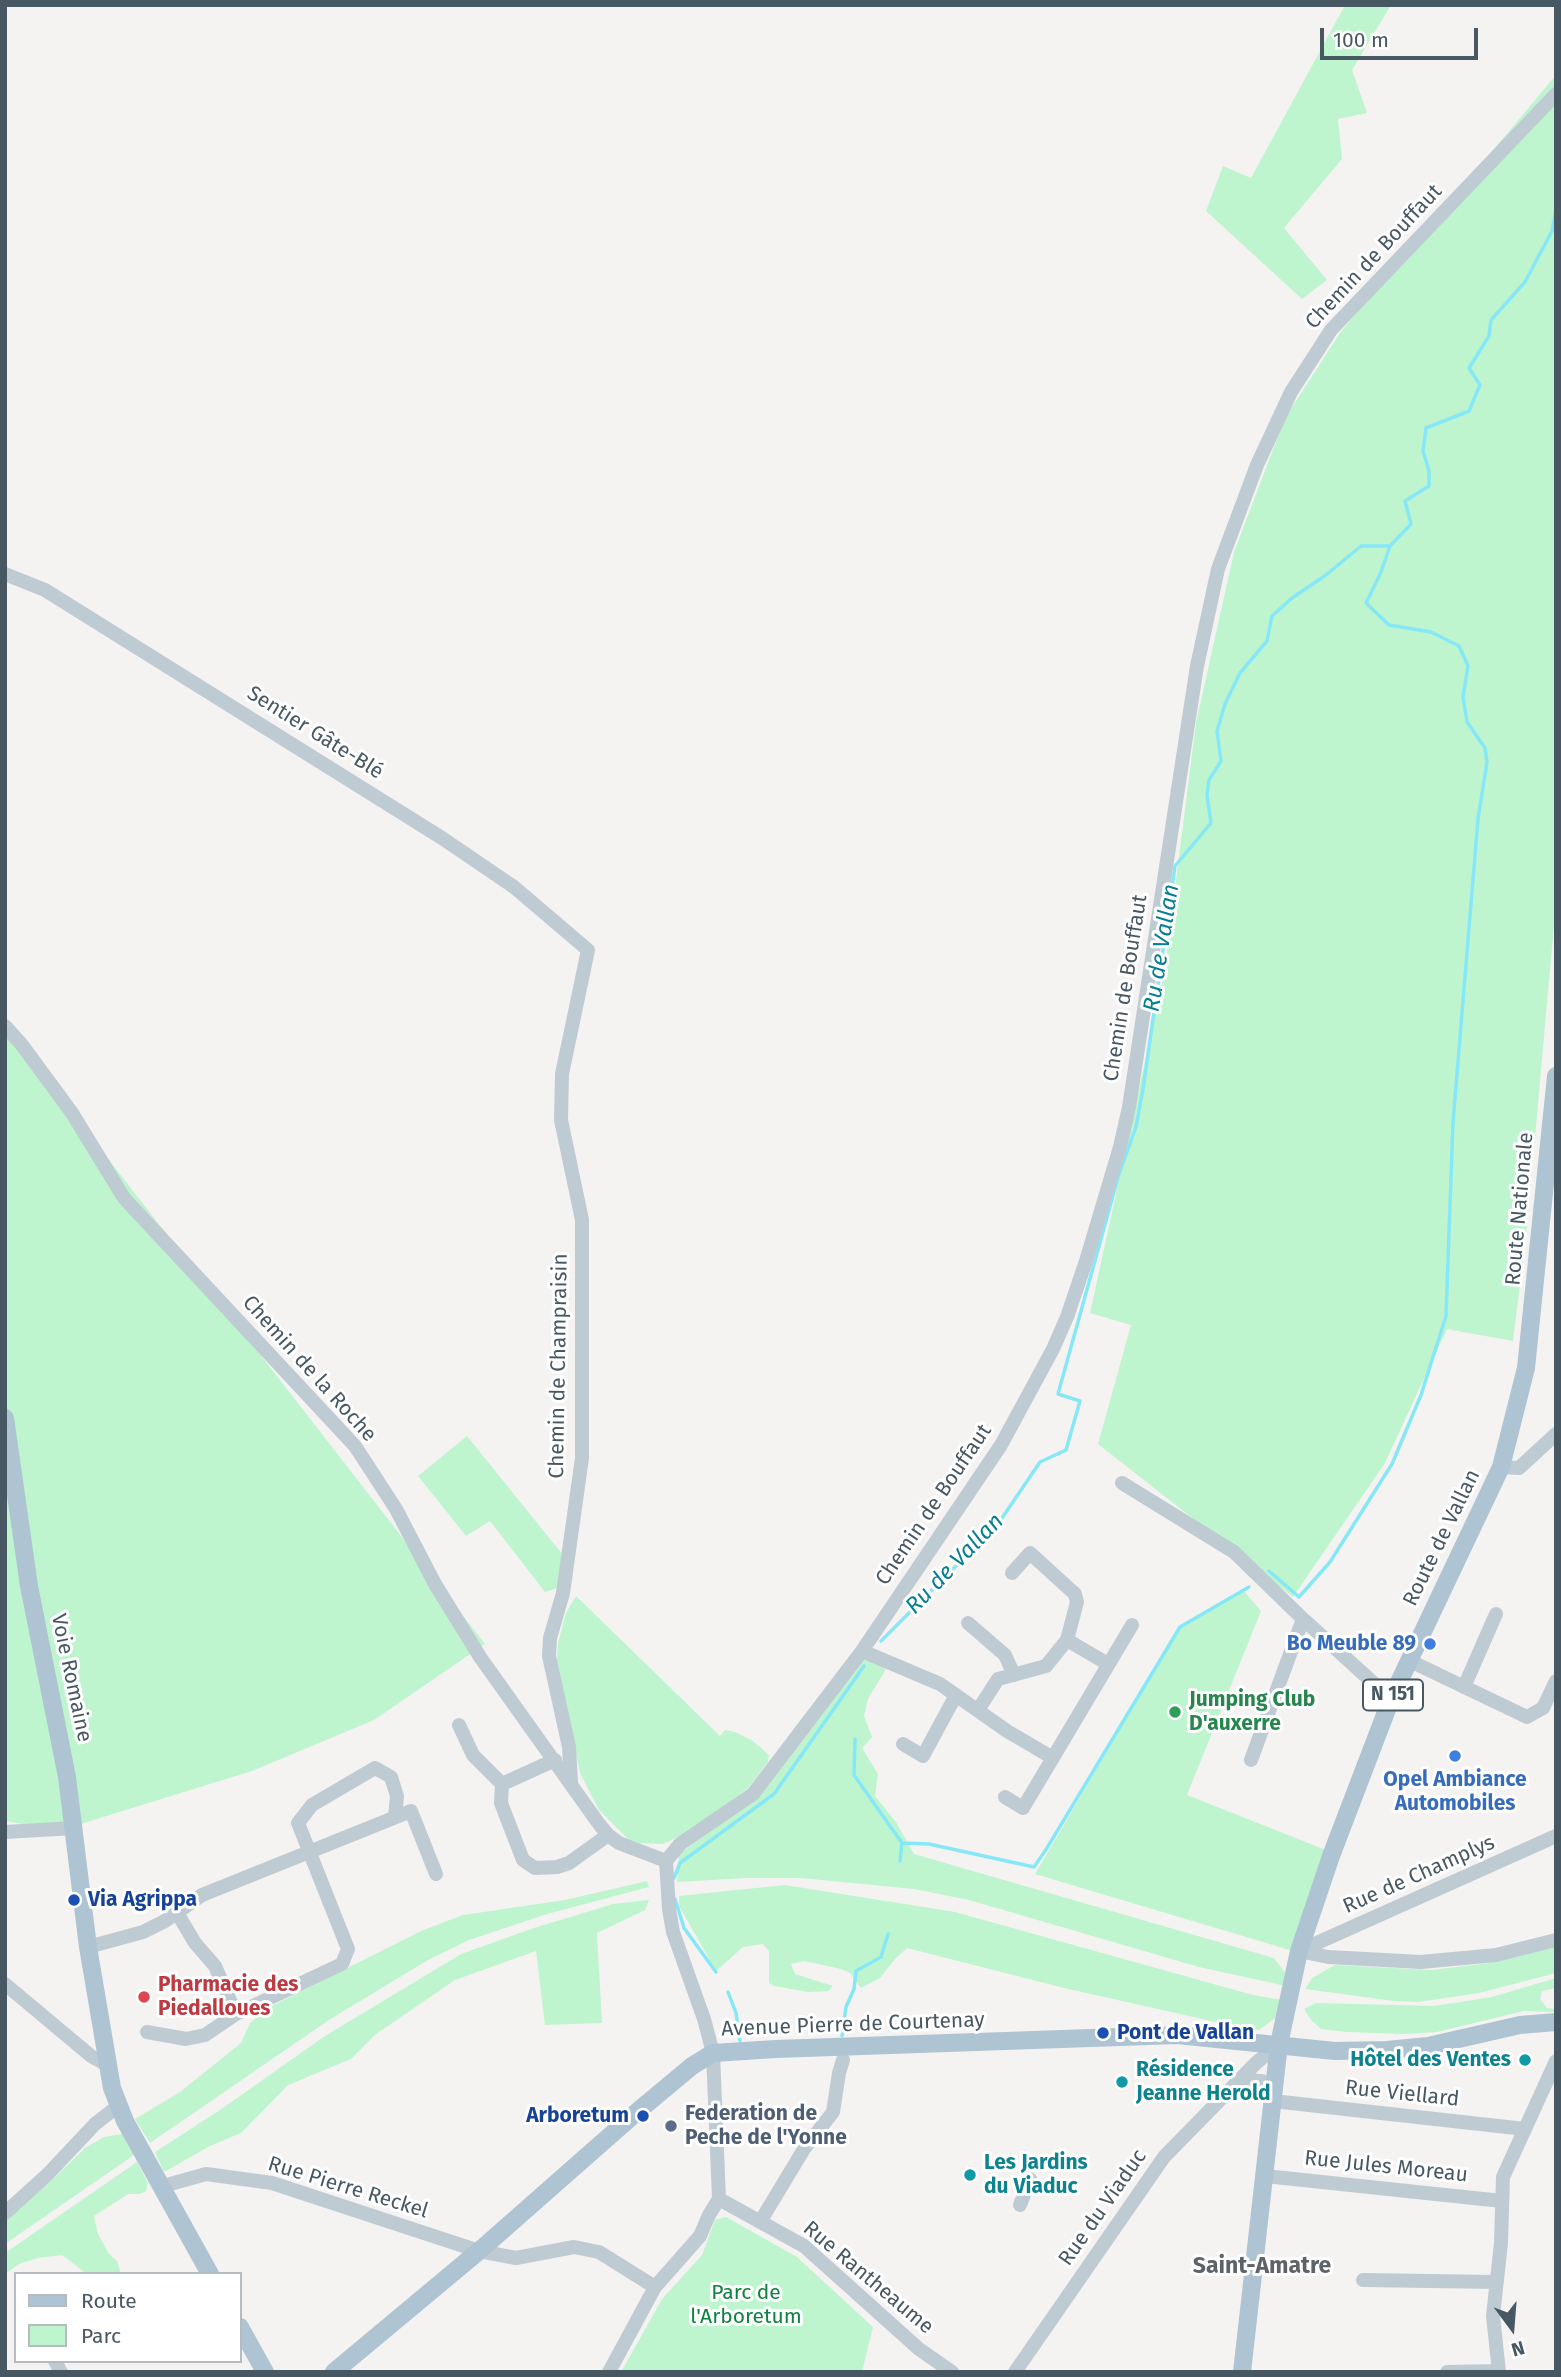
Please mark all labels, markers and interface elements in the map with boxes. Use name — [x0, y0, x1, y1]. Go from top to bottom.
scale bar — [1323, 14, 1480, 58]
text: 100 m — [1333, 27, 1389, 53]
street label: Chemin de Bouffaut — [1300, 179, 1448, 335]
street label: Sentier Gâte-Blé — [242, 681, 388, 785]
water label: Ru de Vallan — [1138, 882, 1186, 1014]
street label: Chemin de Bouffaut — [1099, 893, 1153, 1083]
street label: Route Nationale — [1501, 1131, 1539, 1287]
street label: Chemin de Champraisin — [544, 1253, 574, 1479]
street label: Chemin de la Roche — [237, 1291, 381, 1447]
street label: Chemin de Bouffaut — [871, 1420, 997, 1590]
street label: Route de Vallan — [1398, 1466, 1486, 1610]
water label: Ru de Vallan — [900, 1508, 1010, 1620]
street label: Voie Romaine — [45, 1612, 97, 1744]
place label: Bo Meuble 89 — [1287, 1631, 1416, 1657]
marker: Bo Meuble 89 — [1422, 1636, 1438, 1652]
road number: N 151 — [1363, 1680, 1423, 1710]
place label: Jumping Club D'auxerre — [1189, 1687, 1315, 1737]
marker: Jumping Club D'auxerre — [1167, 1704, 1183, 1720]
marker: Opel Ambiance Automobiles — [1447, 1748, 1463, 1764]
place label: Opel Ambiance Automobiles — [1383, 1767, 1527, 1817]
street label: Rue de Champlys — [1339, 1830, 1499, 1920]
place label: Via Agrippa — [88, 1887, 197, 1913]
marker: Via Agrippa — [66, 1892, 82, 1908]
place label: Pharmacie des Piedalloues — [158, 1972, 298, 2022]
marker: Pharmacie des Piedalloues — [136, 1989, 152, 2005]
street label: Avenue Pierre de Courtenay — [721, 2008, 985, 2042]
place label: Pont de Vallan — [1117, 2020, 1254, 2046]
marker: Pont de Vallan — [1095, 2025, 1111, 2041]
place label: Hôtel des Ventes — [1350, 2047, 1511, 2073]
marker: Hôtel des Ventes — [1517, 2052, 1533, 2068]
place label: Résidence Jeanne Herold — [1136, 2057, 1271, 2107]
marker: Résidence Jeanne Herold — [1114, 2074, 1130, 2090]
street label: Rue Viellard — [1344, 2075, 1460, 2113]
place label: Federation de Peche de l'Yonne — [685, 2101, 847, 2151]
place label: Arboretum — [526, 2103, 629, 2129]
marker: Arboretum — [635, 2108, 651, 2124]
marker: Federation de Peche de l'Yonne — [663, 2118, 679, 2134]
street label: Rue du Viaduc — [1054, 2145, 1152, 2271]
street label: Rue Jules Moreau — [1303, 2146, 1469, 2188]
place label: Les Jardins du Viaduc — [984, 2150, 1088, 2200]
street label: Rue Pierre Reckel — [265, 2152, 431, 2224]
marker: Les Jardins du Viaduc — [962, 2167, 978, 2183]
street label: Rue Rantheaume — [798, 2216, 938, 2340]
district label: Saint-Amatre — [1193, 2253, 1331, 2281]
legend — [14, 2272, 242, 2363]
park label: Parc de l'Arboretum — [690, 2280, 802, 2330]
text: Route — [81, 2288, 137, 2314]
north arrow — [1477, 2293, 1547, 2363]
text: Parc — [81, 2323, 121, 2349]
text: N — [1509, 2336, 1527, 2361]

